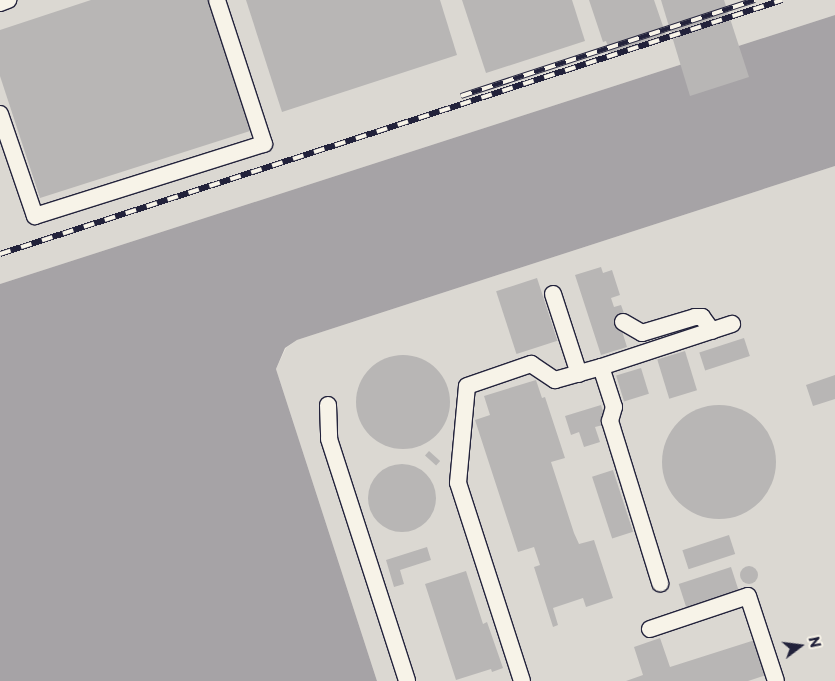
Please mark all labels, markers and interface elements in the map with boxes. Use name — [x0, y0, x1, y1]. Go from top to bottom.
north arrow — [775, 621, 825, 671]
text: N — [803, 634, 827, 650]

